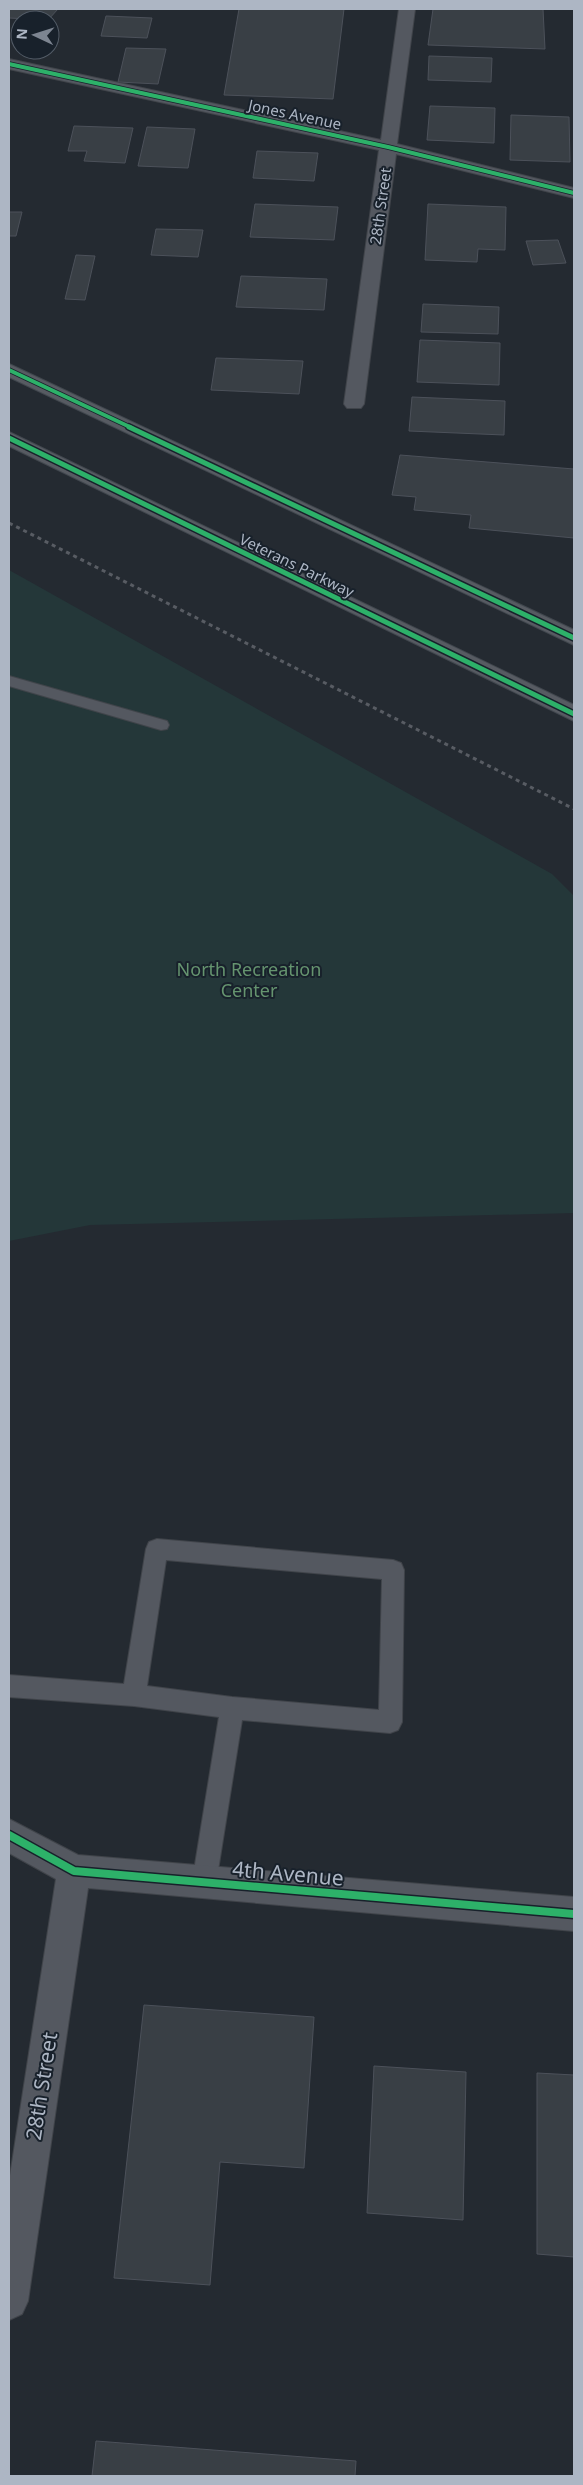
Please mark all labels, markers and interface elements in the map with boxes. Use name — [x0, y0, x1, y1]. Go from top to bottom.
north arrow — [10, 10, 60, 60]
text: N — [12, 28, 31, 40]
street label: Jones Avenue — [245, 94, 343, 134]
street label: 28th Street — [365, 166, 395, 246]
street label: Veterans Parkway — [236, 529, 358, 602]
park label: North Recreation Center — [177, 957, 321, 1002]
street label: 4th Avenue — [231, 1854, 345, 1892]
street label: 28th Street — [19, 2030, 63, 2142]

